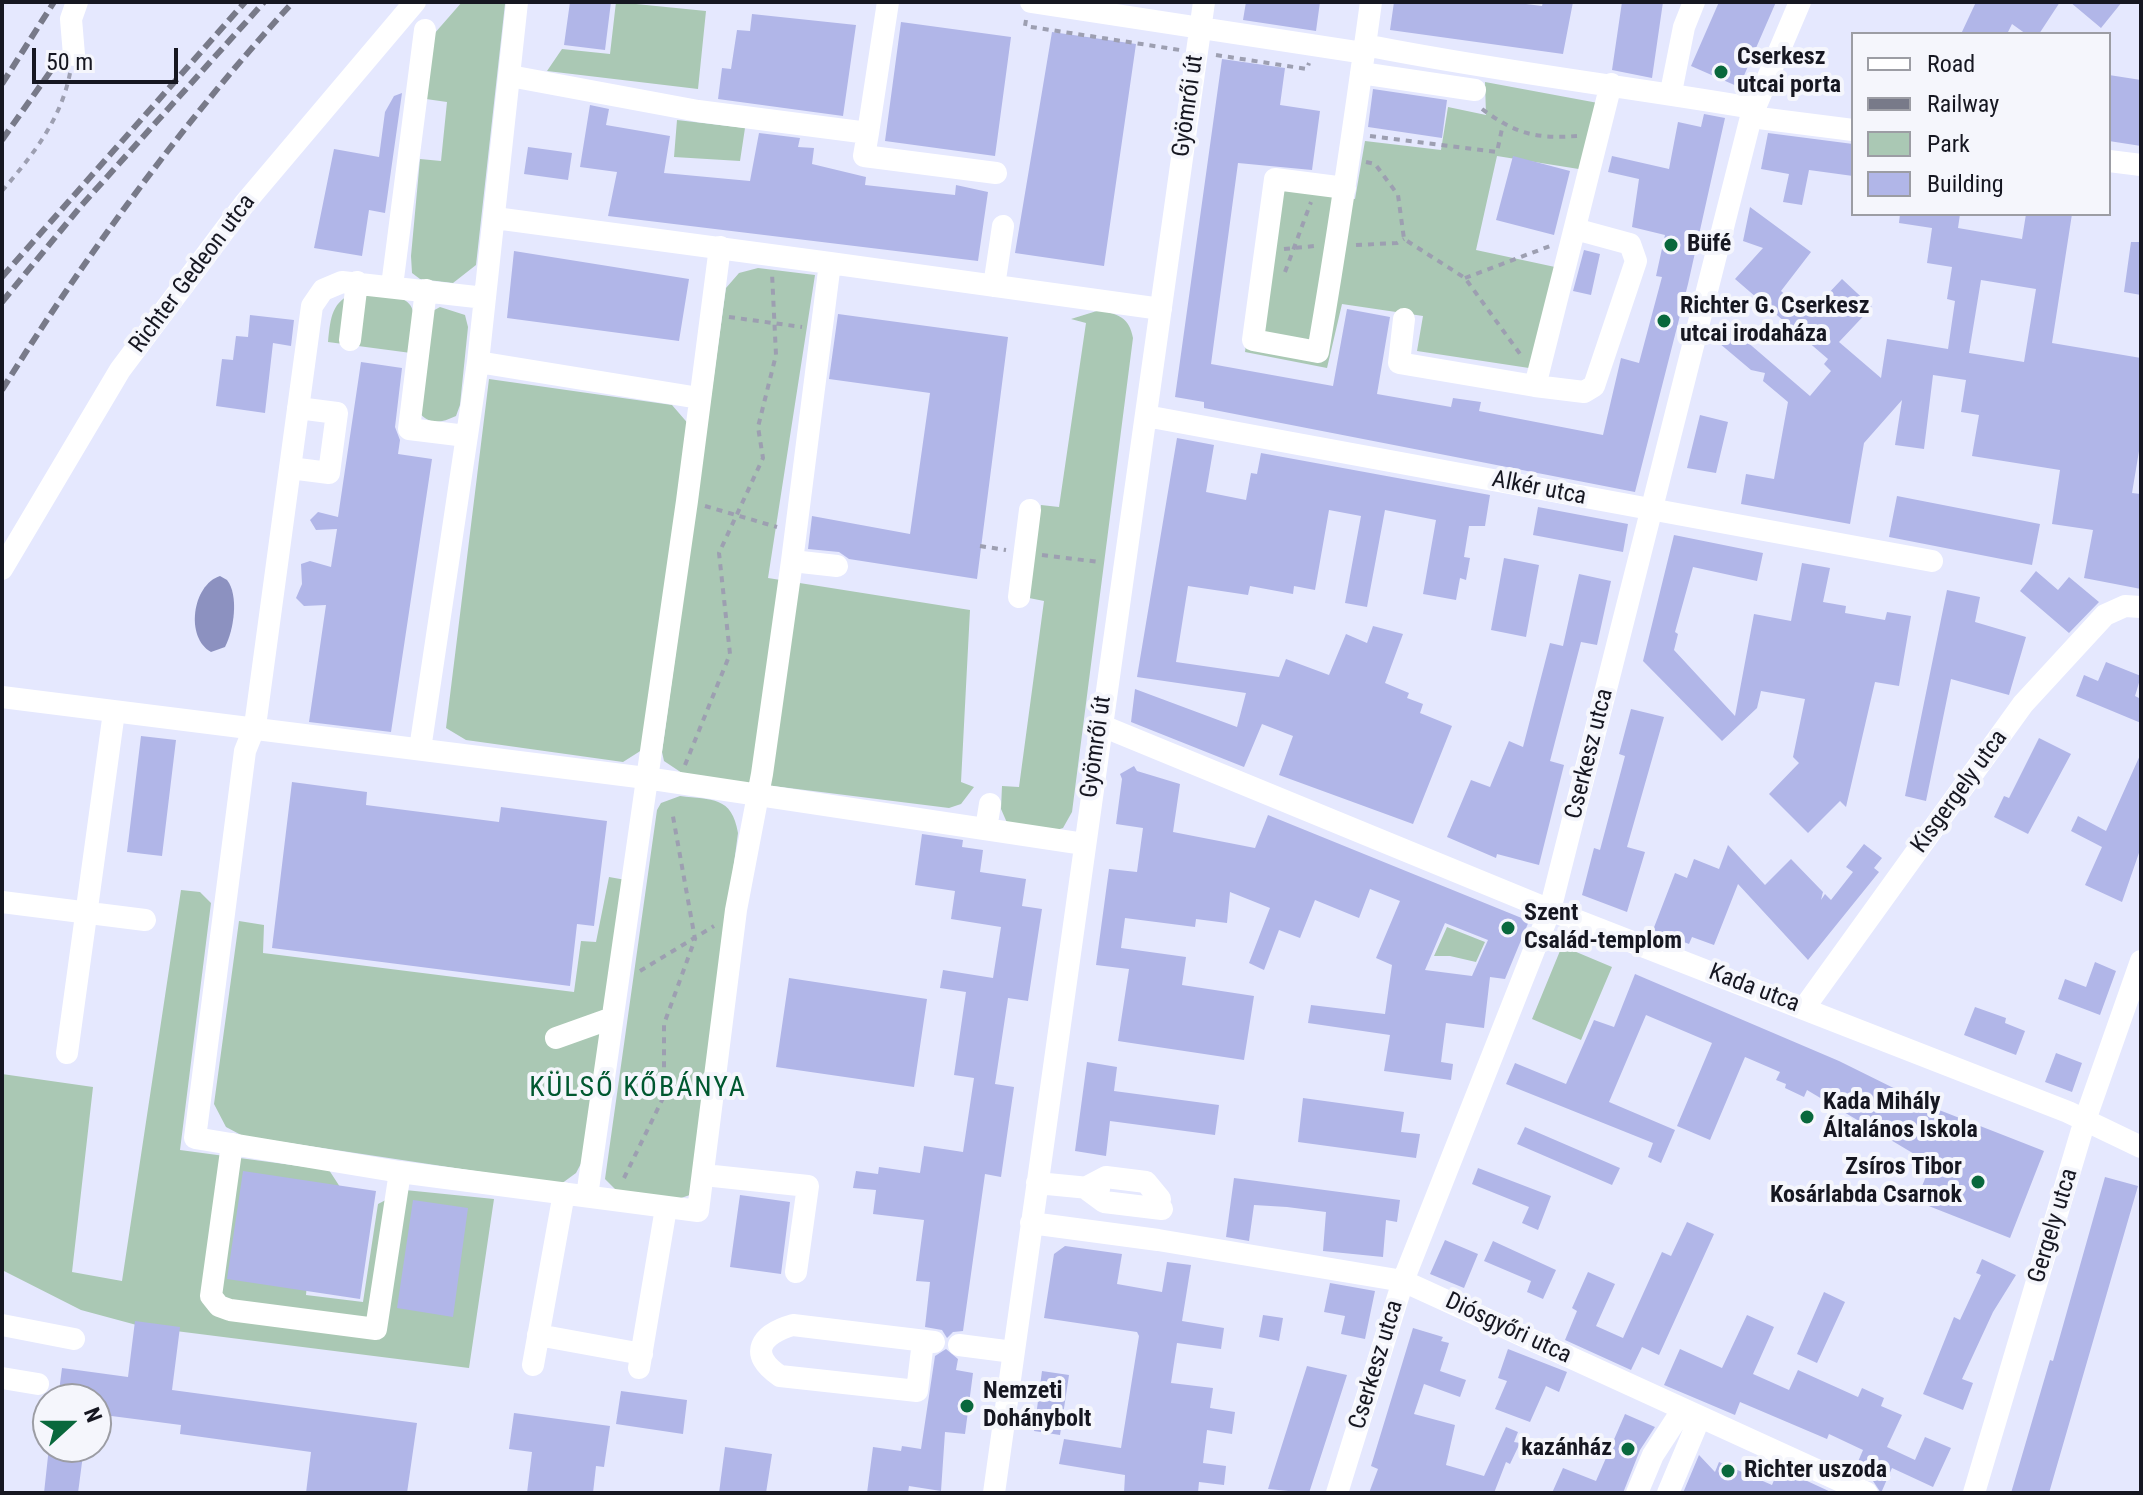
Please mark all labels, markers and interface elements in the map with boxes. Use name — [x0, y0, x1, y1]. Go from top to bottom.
scale bar — [36, 32, 182, 82]
legend — [1851, 32, 2111, 216]
place label: Cserkesz utcai porta — [1737, 44, 1841, 100]
text: 50 m — [46, 48, 93, 76]
text: Road — [1927, 50, 1975, 78]
street label: Gyömrői út — [1168, 53, 1210, 159]
marker: Cserkesz utcai porta — [1712, 63, 1730, 81]
text: Railway — [1927, 90, 1999, 118]
text: Park — [1927, 130, 1970, 158]
text: Building — [1927, 170, 2004, 198]
street label: Richter Gedeon utca — [124, 189, 262, 359]
place label: Büfé — [1687, 231, 1731, 259]
marker: Büfé — [1662, 236, 1680, 254]
place label: Richter G. Cserkesz utcai irodaháza — [1680, 293, 1870, 349]
marker: Richter G. Cserkesz utcai irodaháza — [1655, 312, 1673, 330]
street label: Alkér utca — [1489, 466, 1589, 512]
street label: Cserkesz utca — [1560, 686, 1620, 822]
street label: Gyömrői út — [1076, 694, 1118, 800]
street label: Kisgergely utca — [1906, 725, 2014, 859]
place label: Szent Család-templom — [1524, 900, 1682, 956]
marker: Szent Család-templom — [1499, 919, 1517, 937]
street label: Kada utca — [1705, 959, 1803, 1019]
district label: KÜLSŐ KŐBÁNYA — [529, 1072, 747, 1106]
place label: Kada Mihály Általános Iskola — [1823, 1089, 1978, 1145]
marker: Kada Mihály Általános Iskola — [1798, 1108, 1816, 1126]
place label: Zsíros Tibor Kosárlabda Csarnok — [1770, 1154, 1962, 1210]
street label: Gergely utca — [2023, 1165, 2085, 1287]
marker: Zsíros Tibor Kosárlabda Csarnok — [1969, 1173, 1987, 1191]
street label: Diósgyőri utca — [1441, 1287, 1575, 1371]
street label: Cserkesz utca — [1344, 1297, 1410, 1433]
place label: Nemzeti Dohánybolt — [983, 1378, 1091, 1434]
north arrow — [32, 1383, 112, 1463]
marker: Nemzeti Dohánybolt — [958, 1397, 976, 1415]
text: N — [79, 1404, 107, 1426]
place label: kazánház — [1521, 1435, 1612, 1463]
marker: kazánház — [1619, 1440, 1637, 1458]
place label: Richter uszoda — [1744, 1457, 1887, 1485]
marker: Richter uszoda — [1719, 1462, 1737, 1480]

